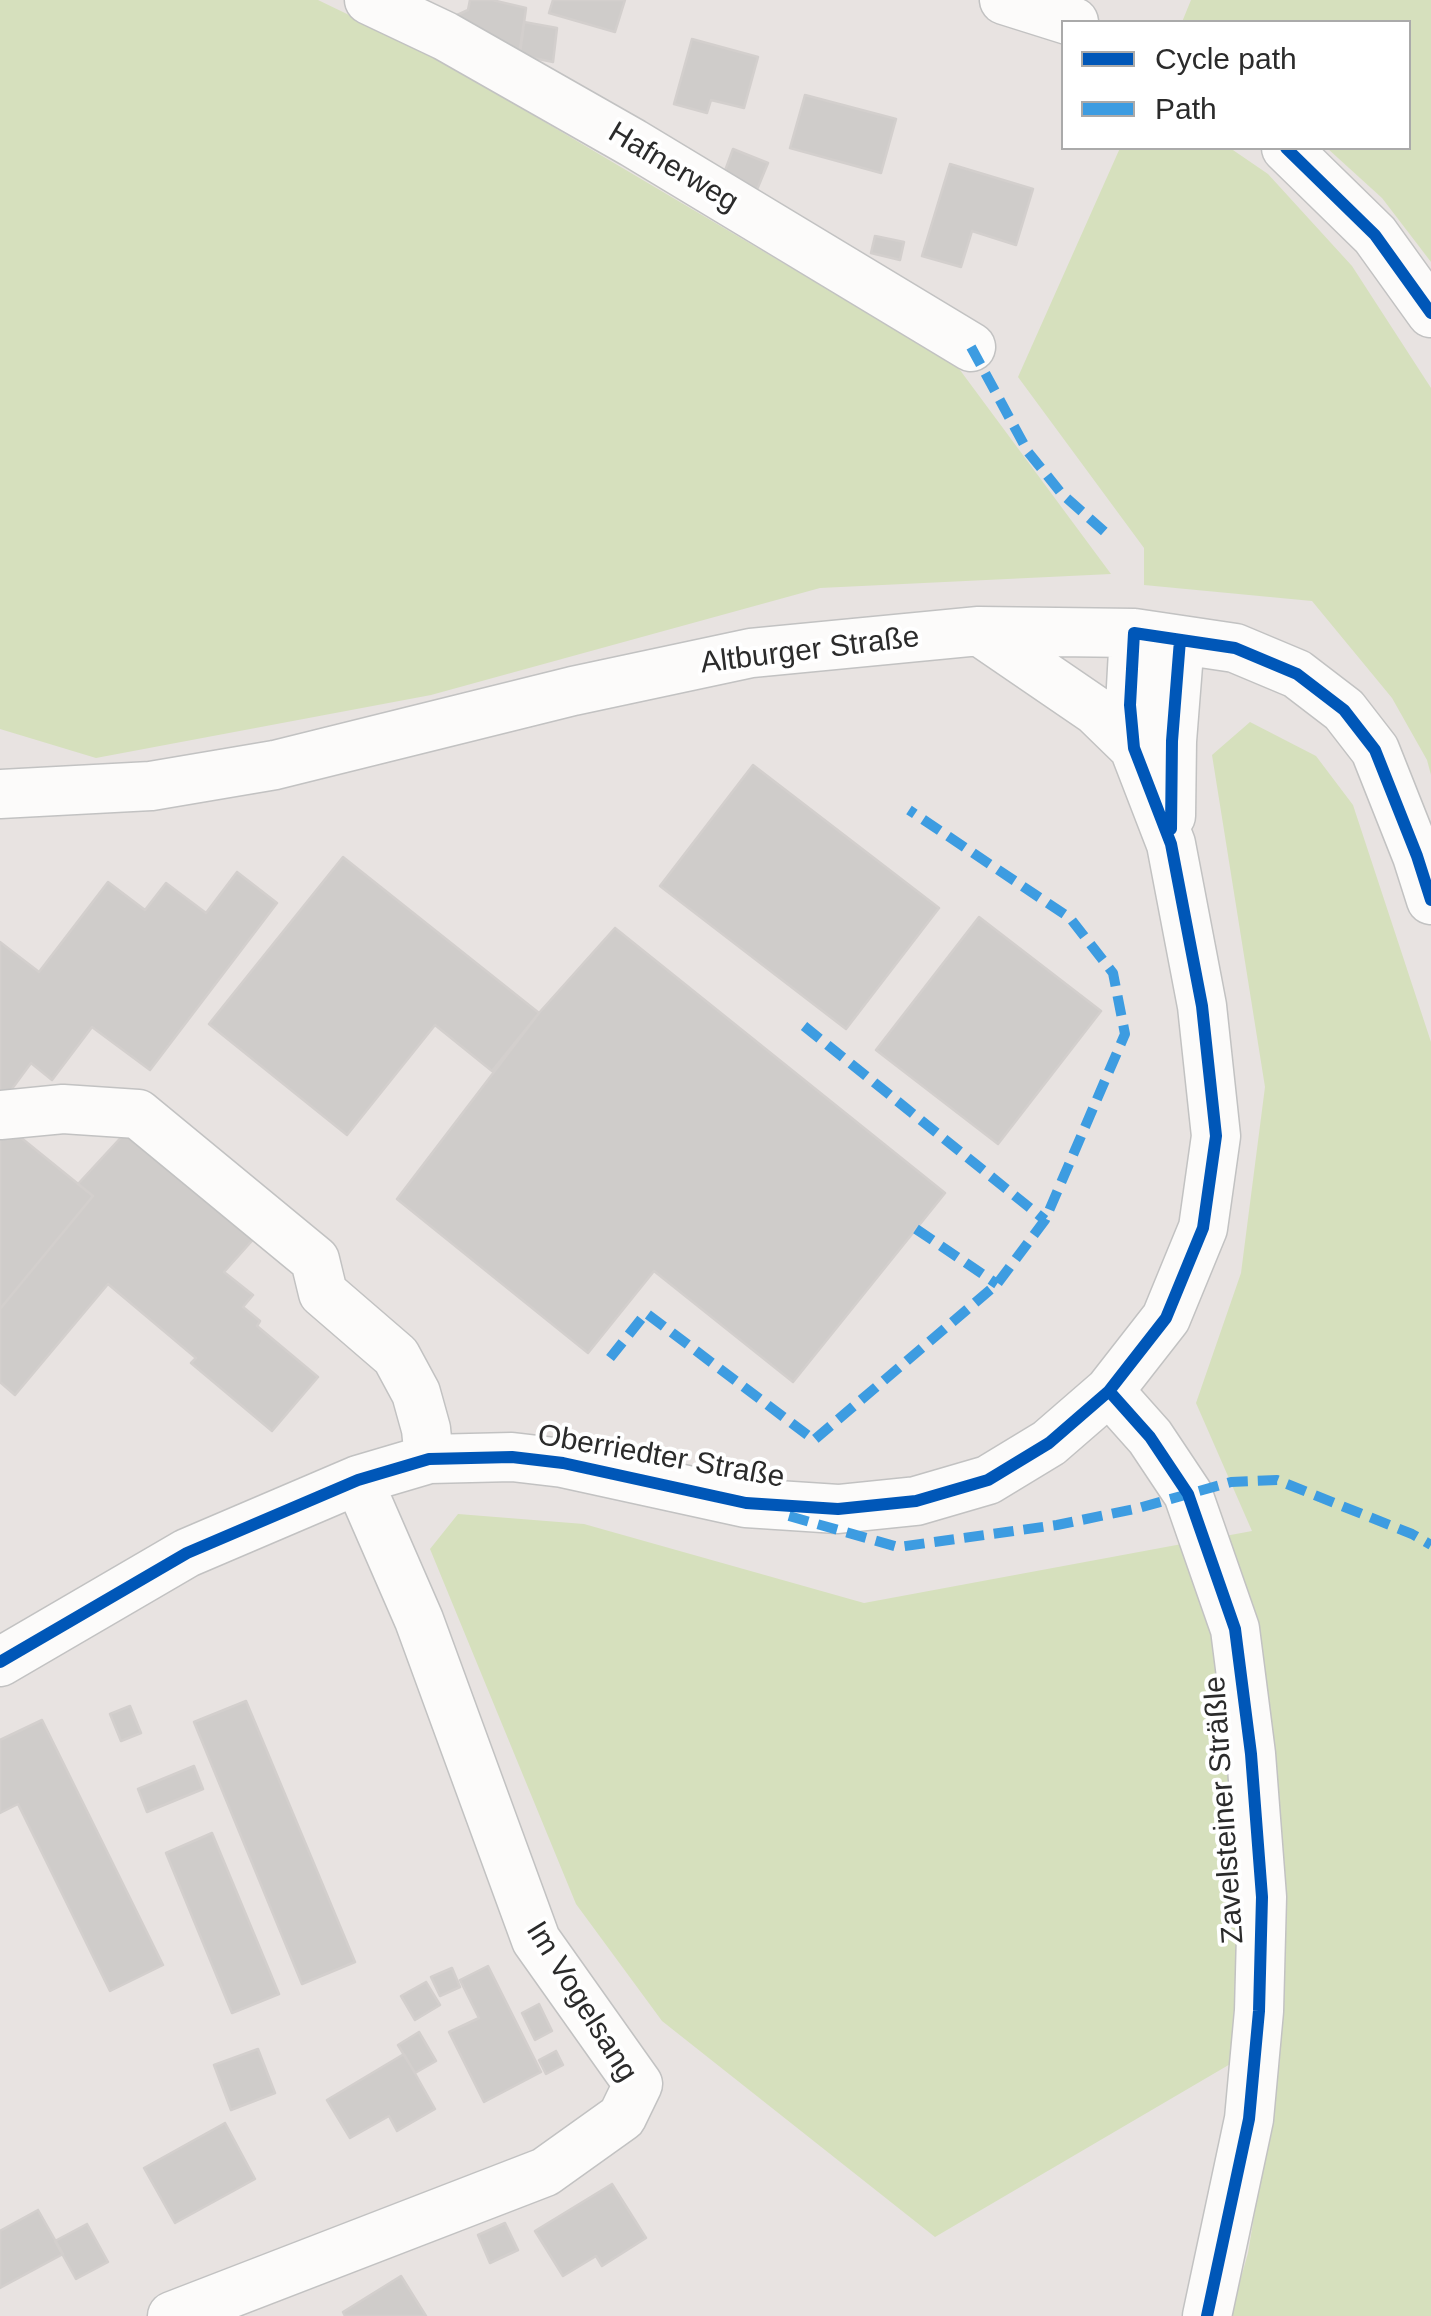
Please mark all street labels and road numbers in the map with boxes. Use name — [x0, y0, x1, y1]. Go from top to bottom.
street label: Hafnerweg — [602, 115, 744, 221]
street label: Altburger Straße — [699, 620, 921, 682]
street label: Oberriedter Straße — [535, 1418, 787, 1496]
street label: Zavelsteiner Sträßle — [1198, 1675, 1252, 1945]
street label: Im Vogelsang — [518, 1915, 644, 2089]

